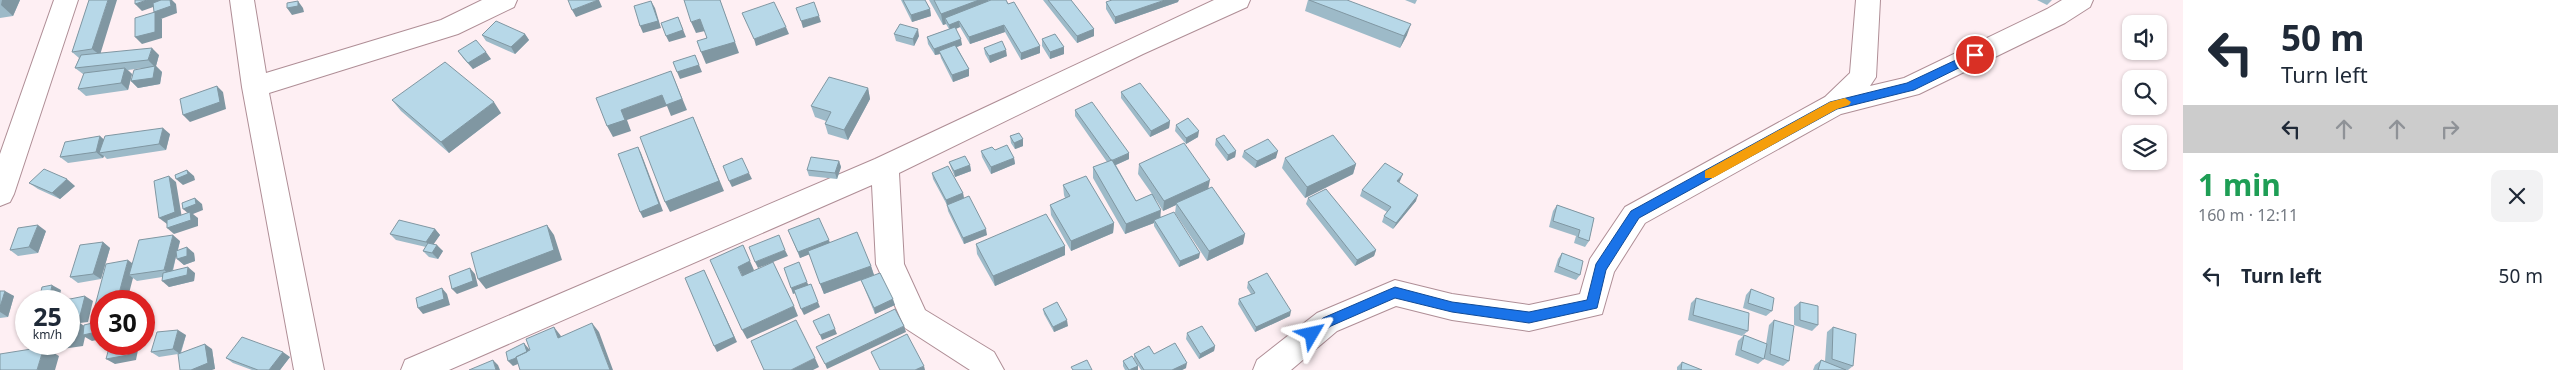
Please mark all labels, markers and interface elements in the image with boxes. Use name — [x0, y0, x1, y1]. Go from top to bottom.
text: 50 m — [2281, 14, 2364, 61]
map controls — [2122, 15, 2167, 170]
button: sound — [2122, 15, 2167, 60]
icon: left — [2198, 20, 2263, 85]
pin — [1954, 34, 1996, 76]
icon: arrive — [1961, 41, 1989, 69]
text: Turn left — [2281, 59, 2368, 89]
button: search — [2122, 70, 2167, 115]
icon: left — [2277, 115, 2305, 143]
icon: ahead — [2330, 115, 2358, 143]
icon: ahead — [2383, 115, 2411, 143]
icon: right — [2436, 115, 2464, 143]
button: layers — [2122, 125, 2167, 170]
text: 1 min — [2198, 164, 2281, 205]
button: close — [2491, 170, 2543, 222]
text: 160 m · 12:11 — [2198, 204, 2298, 226]
icon: left — [2198, 262, 2226, 290]
text: Turn left — [2241, 263, 2322, 289]
text: 50 m — [2499, 263, 2543, 289]
speed limit sign: 30 — [90, 290, 155, 355]
text: 25 — [33, 299, 62, 333]
position arrow — [1285, 307, 1337, 359]
text: km/h — [33, 326, 62, 343]

